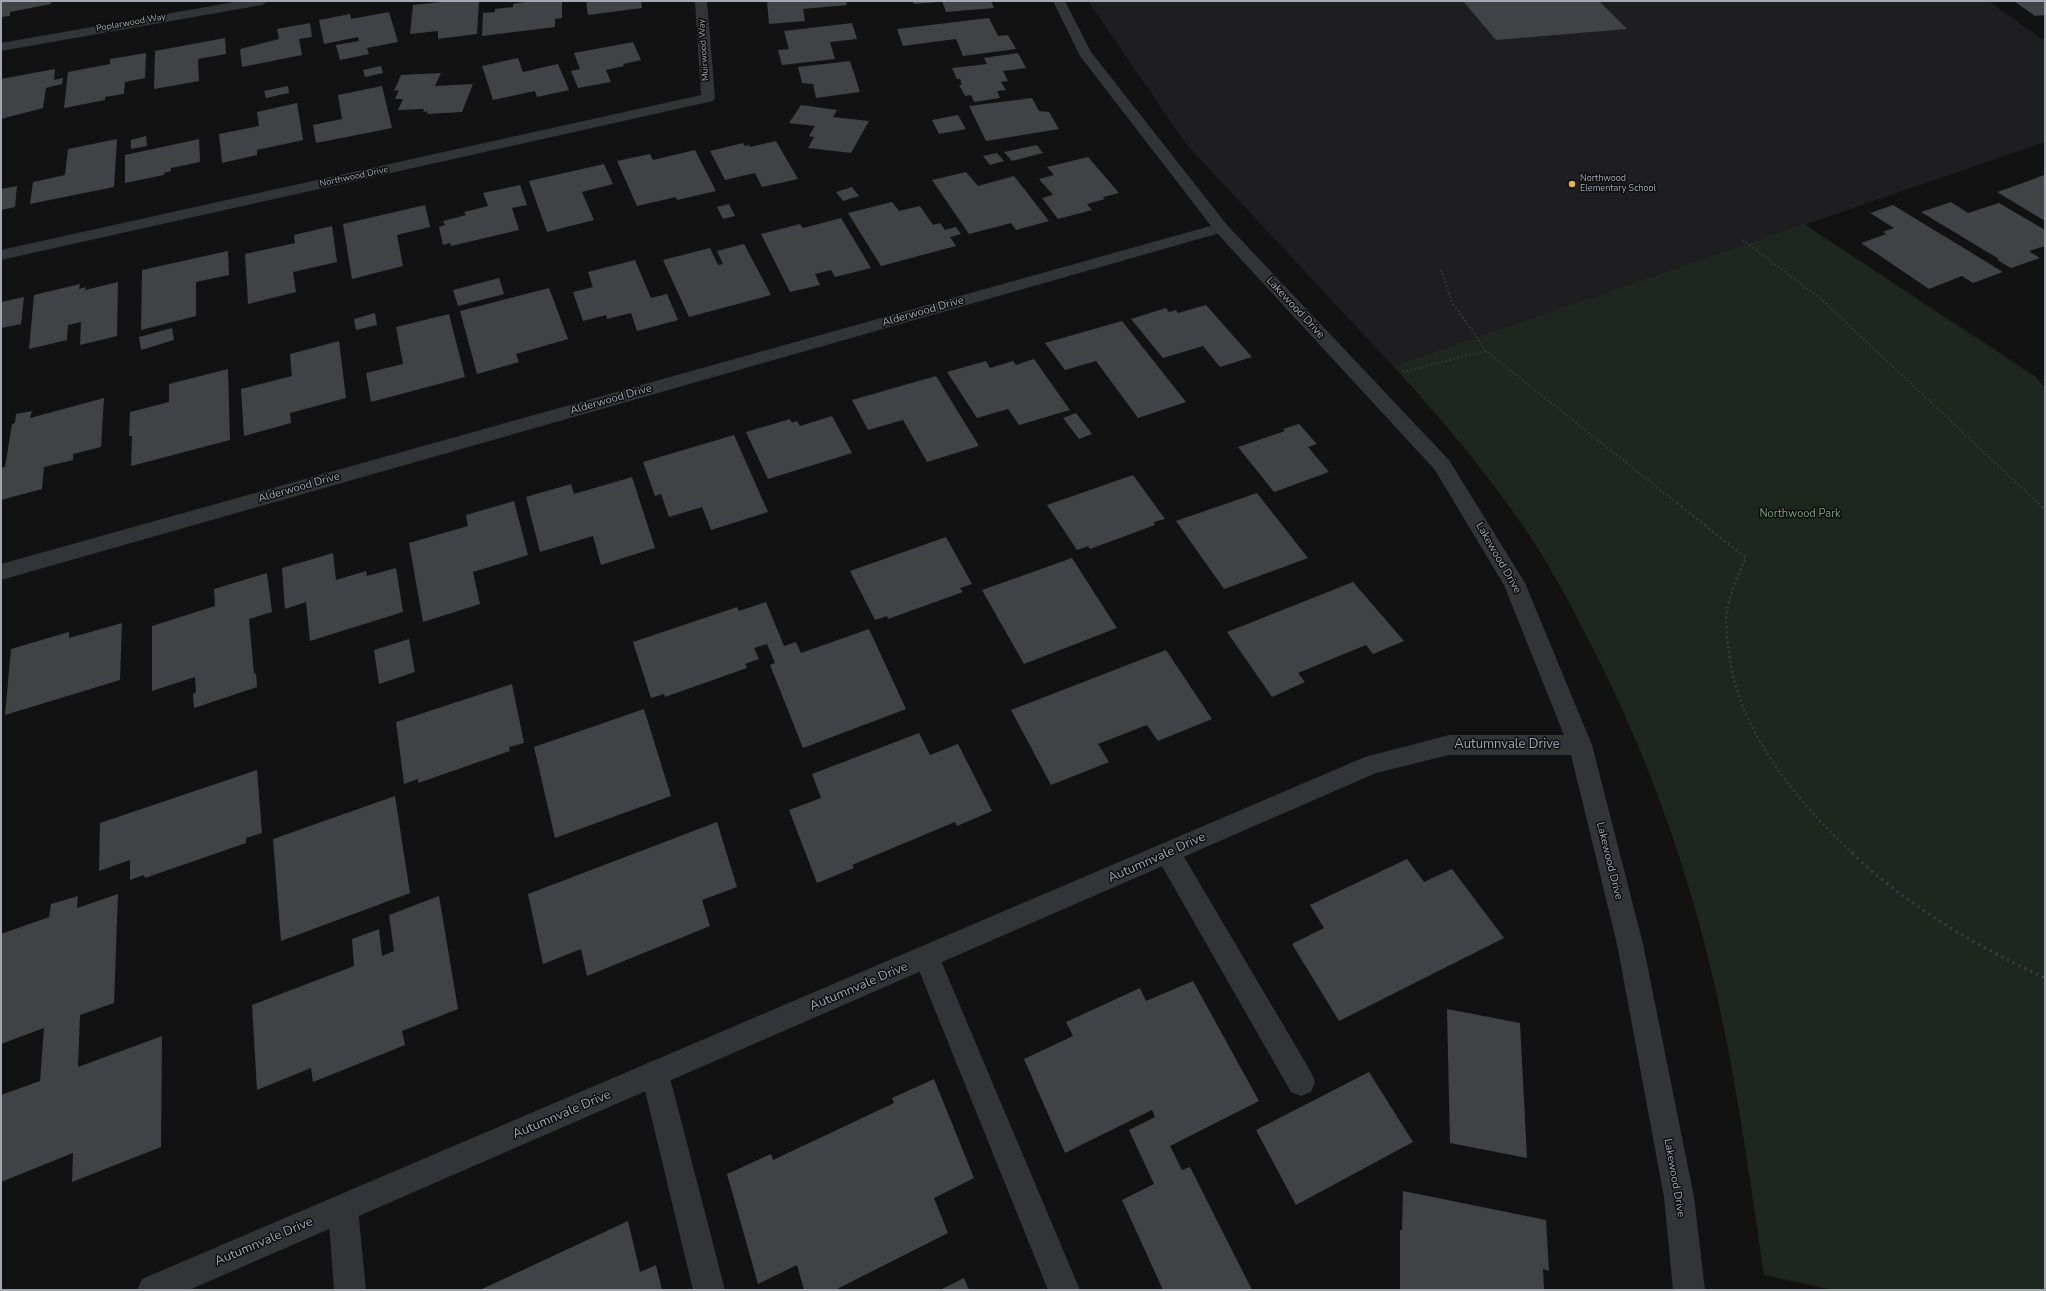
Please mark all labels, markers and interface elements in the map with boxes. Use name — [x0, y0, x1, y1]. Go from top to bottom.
street label: Poplarwood Way — [95, 12, 167, 34]
street label: Muirwood Way — [696, 19, 712, 81]
street label: Northwood Drive — [319, 164, 389, 190]
place label: Northwood Elementary School — [1580, 174, 1656, 195]
marker: Northwood Elementary School — [1567, 179, 1577, 189]
street label: Lakewood Drive — [1263, 274, 1327, 342]
street label: Alderwood Drive — [881, 294, 965, 330]
street label: Alderwood Drive — [569, 382, 653, 418]
street label: Alderwood Drive — [257, 470, 341, 506]
park label: Northwood Park — [1759, 507, 1841, 521]
street label: Lakewood Drive — [1472, 520, 1524, 596]
street label: Autumnvale Drive — [1454, 737, 1560, 753]
street label: Lakewood Drive — [1593, 821, 1625, 901]
street label: Autumnvale Drive — [1106, 829, 1208, 887]
street label: Autumnvale Drive — [807, 959, 911, 1015]
street label: Autumnvale Drive — [510, 1087, 614, 1143]
street label: Lakewood Drive — [1661, 1138, 1687, 1218]
street label: Autumnvale Drive — [212, 1214, 316, 1270]

